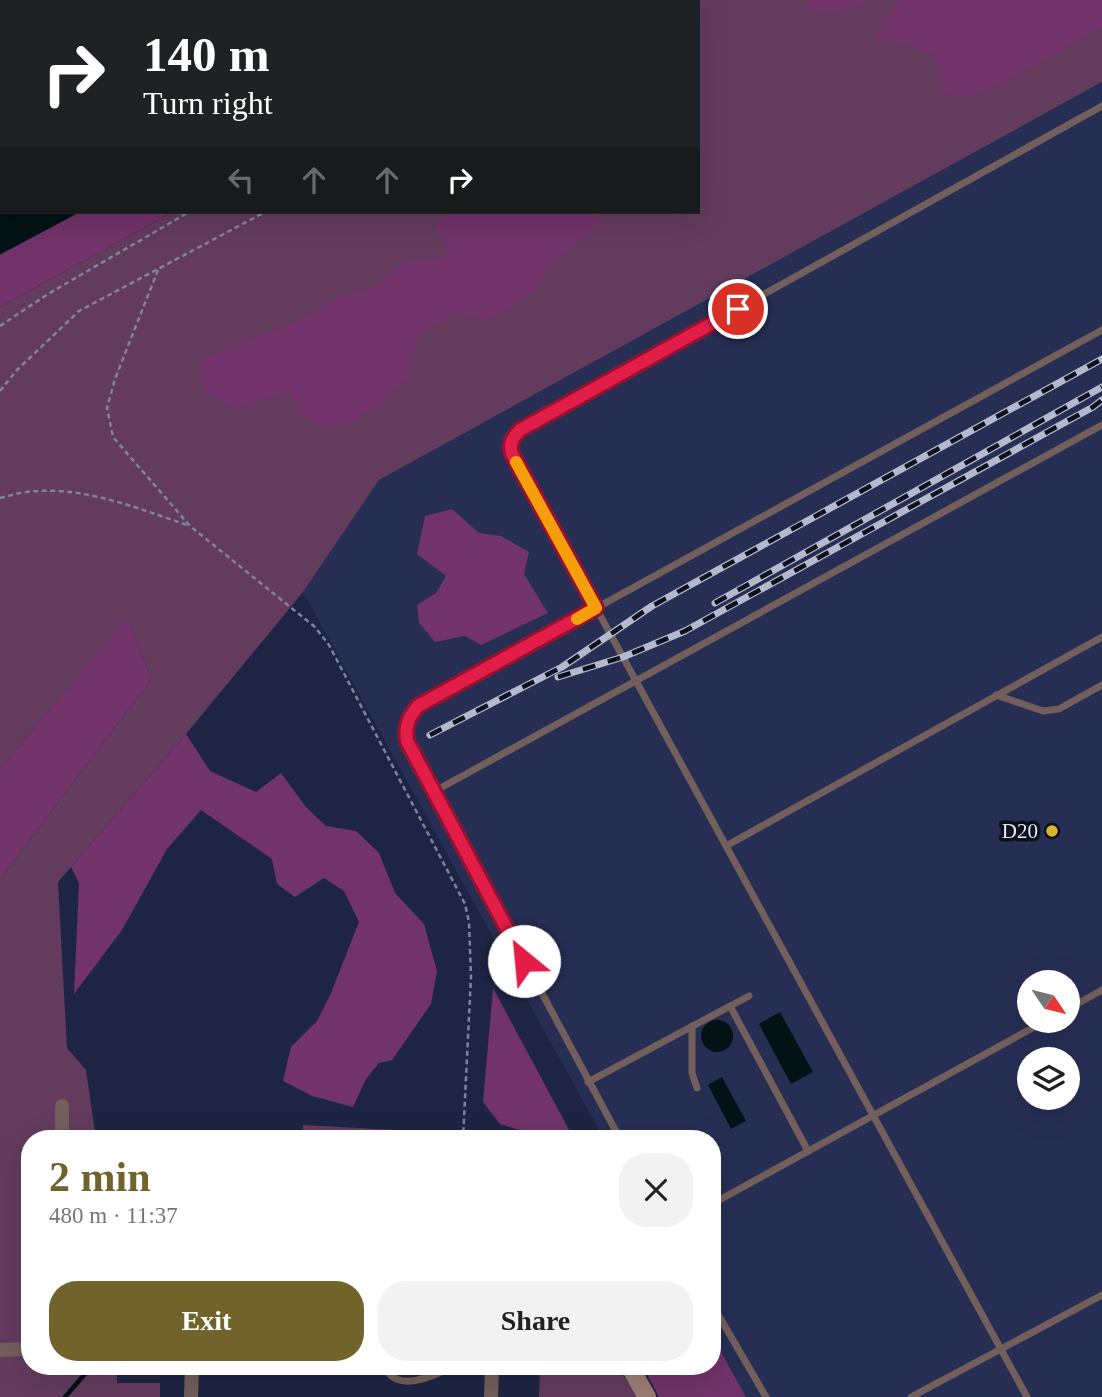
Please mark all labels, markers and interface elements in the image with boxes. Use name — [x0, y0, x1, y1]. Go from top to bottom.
text: 140 m — [143, 27, 270, 82]
icon: right — [28, 28, 119, 119]
text: Turn right — [143, 85, 273, 121]
icon: left — [222, 161, 260, 199]
icon: ahead — [295, 161, 333, 199]
icon: ahead — [368, 161, 406, 199]
icon: right — [441, 161, 479, 199]
pin — [708, 279, 768, 339]
icon: arrive — [719, 290, 757, 328]
place label: D20 — [1002, 819, 1038, 843]
marker: D20 — [1044, 823, 1060, 839]
position arrow — [487, 924, 561, 998]
north arrow — [1017, 970, 1080, 1032]
map controls — [1017, 970, 1080, 1110]
button: layers — [1017, 1047, 1080, 1110]
button: close — [619, 1153, 693, 1227]
text: 2 min — [49, 1154, 151, 1200]
text: 480 m · 11:37 — [49, 1203, 178, 1228]
button: Exit — [49, 1281, 364, 1361]
button: Share — [378, 1281, 693, 1361]

